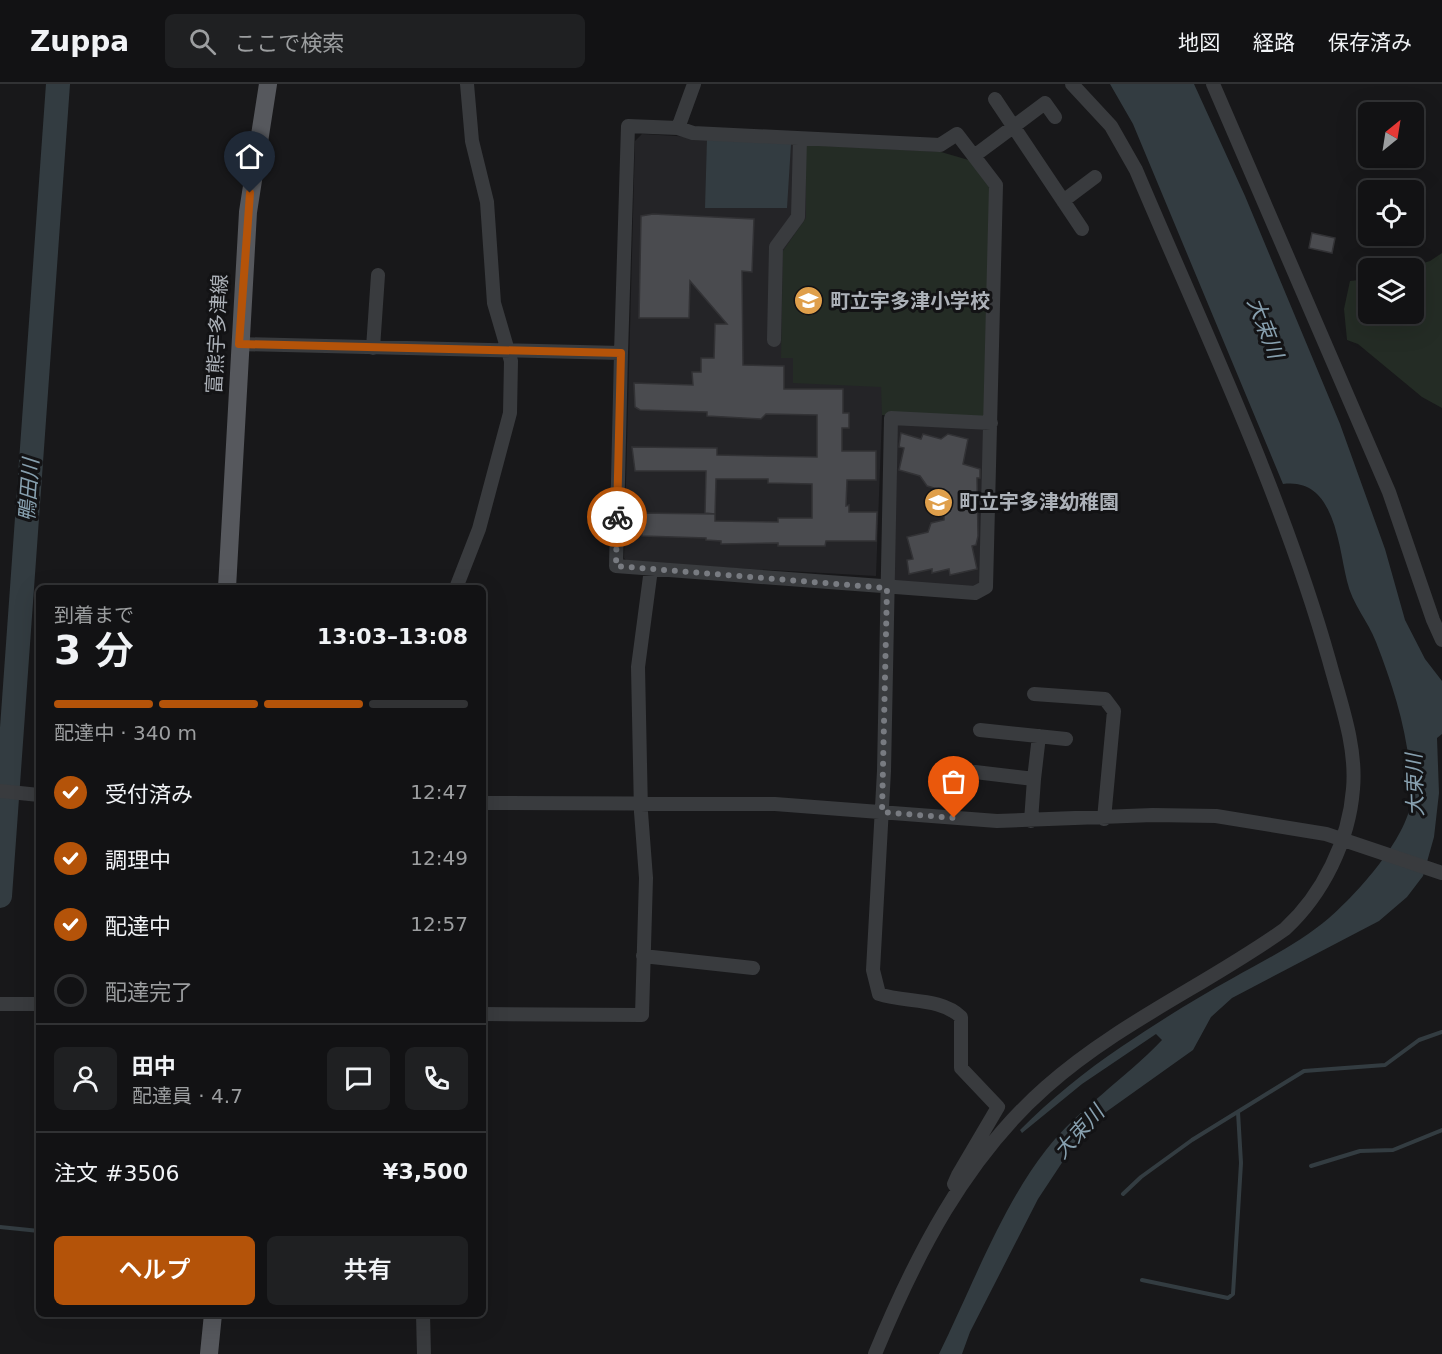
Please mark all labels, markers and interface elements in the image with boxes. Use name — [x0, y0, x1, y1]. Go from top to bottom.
search box — [165, 14, 585, 68]
text: Zuppa — [30, 25, 129, 58]
icon: search — [186, 25, 219, 58]
text: ここで検索 — [234, 31, 344, 56]
text: 地図 — [1178, 31, 1220, 55]
text: 経路 — [1253, 31, 1295, 55]
text: 保存済み — [1328, 31, 1412, 55]
north arrow — [1358, 102, 1424, 168]
map controls — [1358, 102, 1424, 324]
pin — [224, 131, 275, 193]
icon: home — [233, 140, 266, 173]
button: locate — [1358, 180, 1424, 246]
button: layers — [1358, 258, 1424, 324]
street label: 富熊宇多津線 — [202, 273, 232, 395]
school or university icon: 町立宇多津小学校 — [793, 285, 825, 317]
place label: 町立宇多津小学校 — [830, 289, 990, 313]
water label: 大束川 — [1243, 294, 1288, 364]
water label: 鴨田川 — [15, 456, 43, 522]
school or university icon: 町立宇多津幼稚園 — [922, 486, 954, 518]
courier — [587, 487, 647, 547]
place label: 町立宇多津幼稚園 — [959, 490, 1119, 514]
icon: bike — [601, 501, 634, 534]
text: 到着まで — [54, 603, 134, 627]
text: 13:03–13:08 — [317, 624, 468, 649]
text: 3 分 — [54, 628, 134, 673]
text: 配達中 · 340 m — [54, 721, 197, 745]
water label: 大束川 — [1402, 751, 1428, 817]
pin — [928, 756, 979, 818]
icon: bag — [937, 765, 970, 798]
icon: check — [54, 776, 87, 809]
text: 12:47 — [410, 780, 468, 804]
text: 受付済み — [105, 782, 193, 807]
icon: check — [54, 842, 87, 875]
text: 12:49 — [410, 846, 468, 870]
text: 調理中 — [105, 848, 171, 873]
icon: check — [54, 908, 87, 941]
text: 12:57 — [410, 912, 468, 936]
text: 配達中 — [105, 914, 171, 939]
text: 配達完了 — [105, 980, 193, 1005]
button: person — [54, 1047, 117, 1110]
button: chat — [327, 1047, 390, 1110]
button: phone — [405, 1047, 468, 1110]
text: 田中 — [132, 1054, 176, 1079]
text: 配達員 · 4.7 — [132, 1084, 243, 1108]
water label: 大束川 — [1049, 1099, 1110, 1163]
text: ¥3,500 — [383, 1159, 468, 1184]
text: 注文 #3506 — [54, 1161, 179, 1186]
button: ヘルプ — [54, 1236, 255, 1305]
button: 共有 — [267, 1236, 468, 1305]

